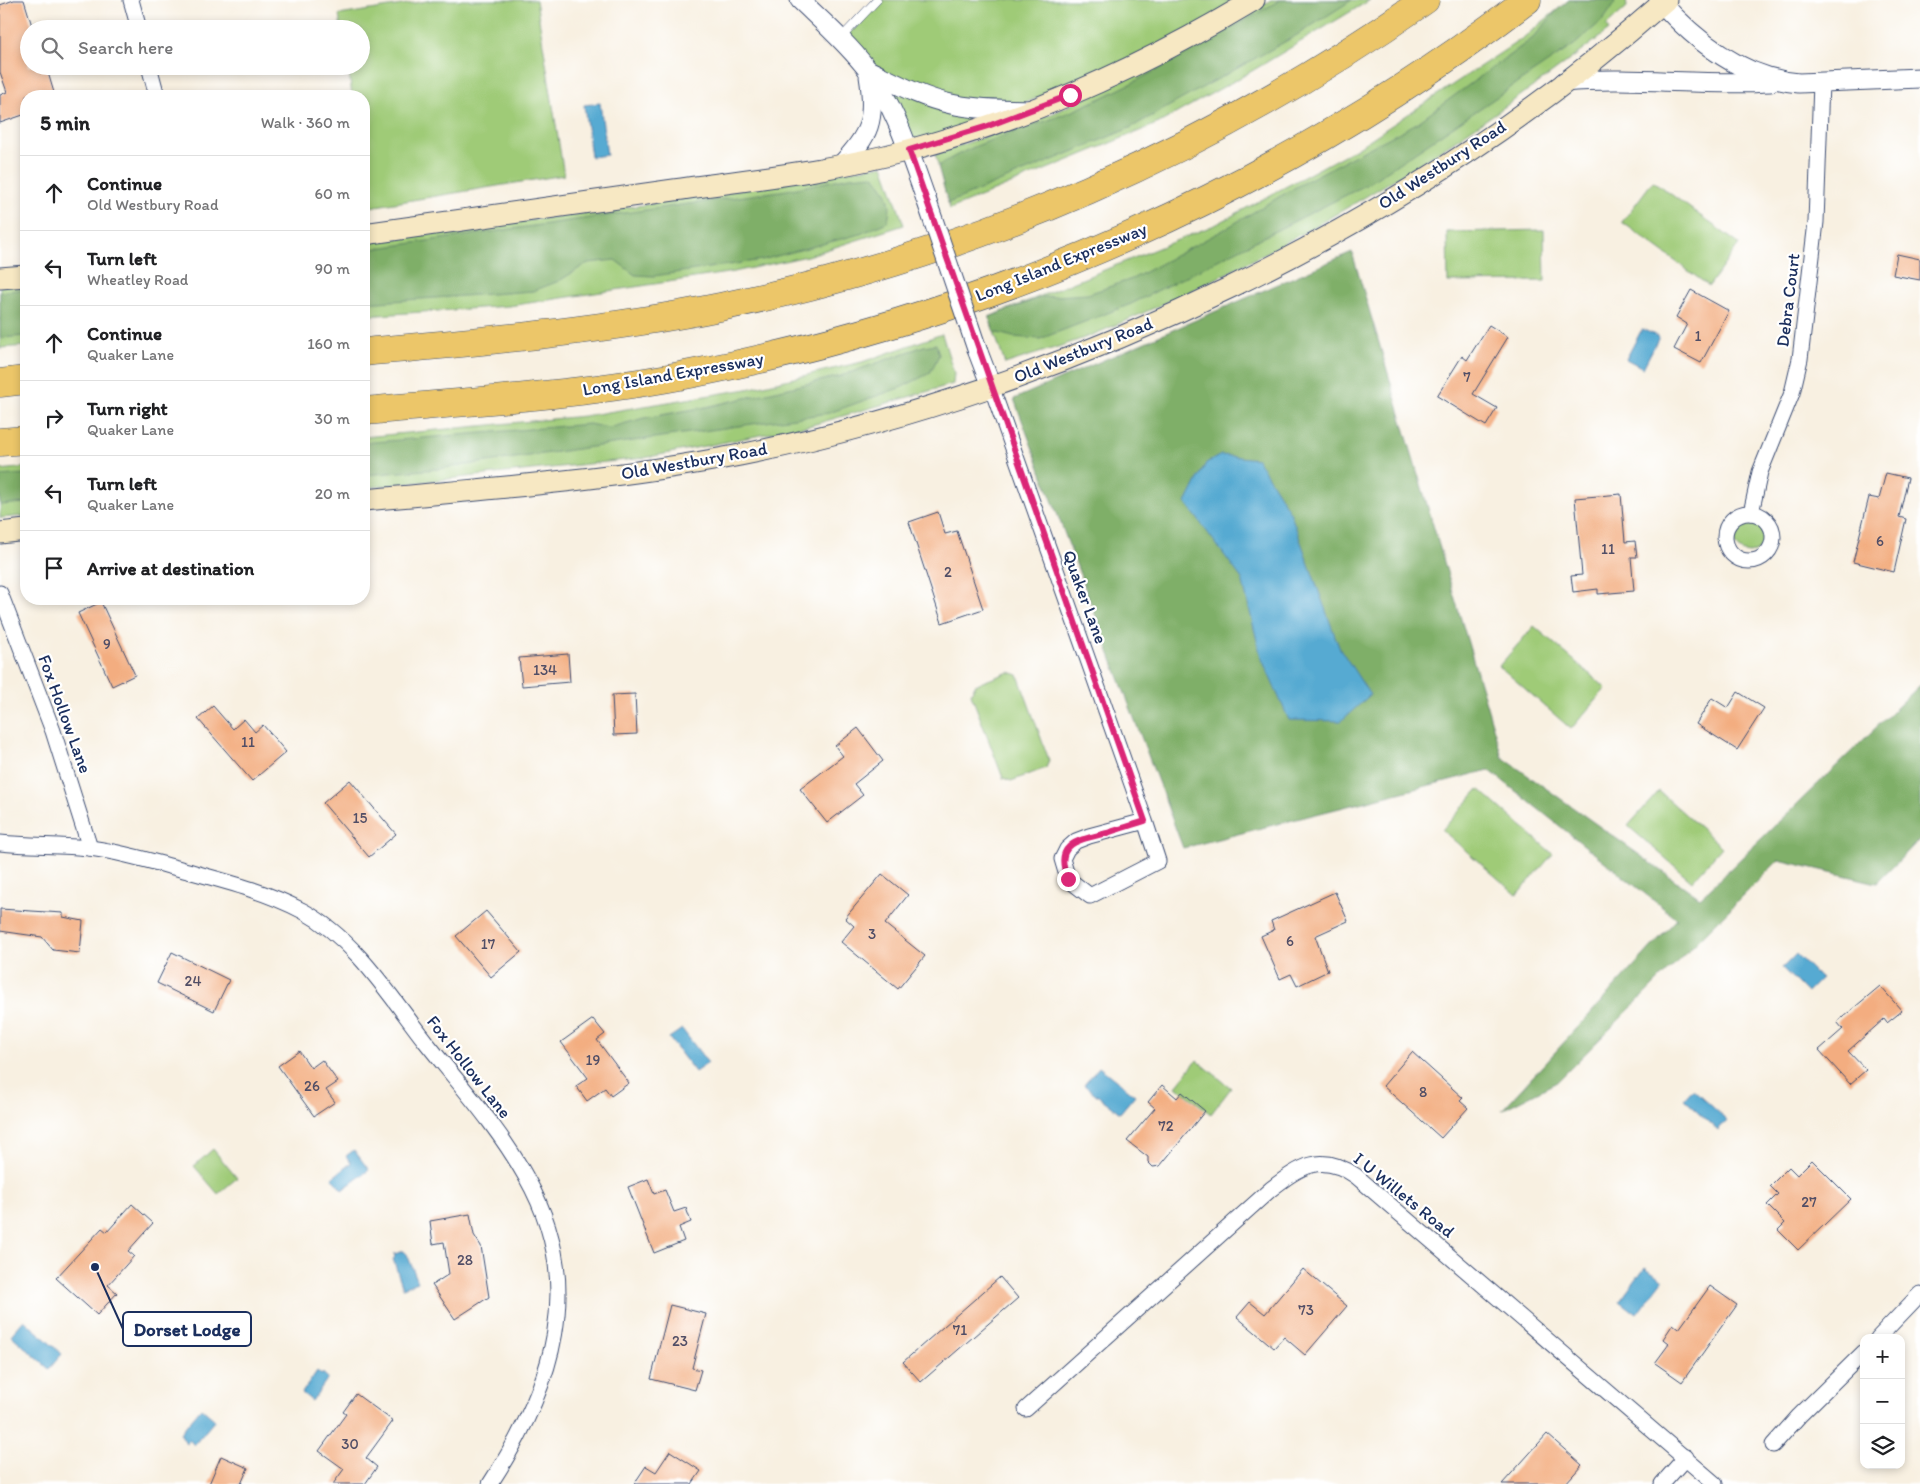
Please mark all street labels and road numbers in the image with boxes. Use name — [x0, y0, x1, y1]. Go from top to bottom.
street label: Old Westbury Road — [1374, 115, 1510, 215]
street label: Long Island Expressway — [972, 217, 1151, 307]
street label: Debra Court — [1771, 252, 1805, 348]
street label: Old Westbury Road — [1010, 312, 1156, 388]
street label: Long Island Expressway — [581, 347, 766, 401]
street label: Old Westbury Road — [619, 437, 769, 485]
street label: Quaker Lane — [1058, 547, 1112, 647]
street label: Fox Hollow Lane — [33, 652, 97, 776]
street label: Fox Hollow Lane — [422, 1011, 516, 1123]
street label: I U Willets Road — [1349, 1148, 1459, 1243]

